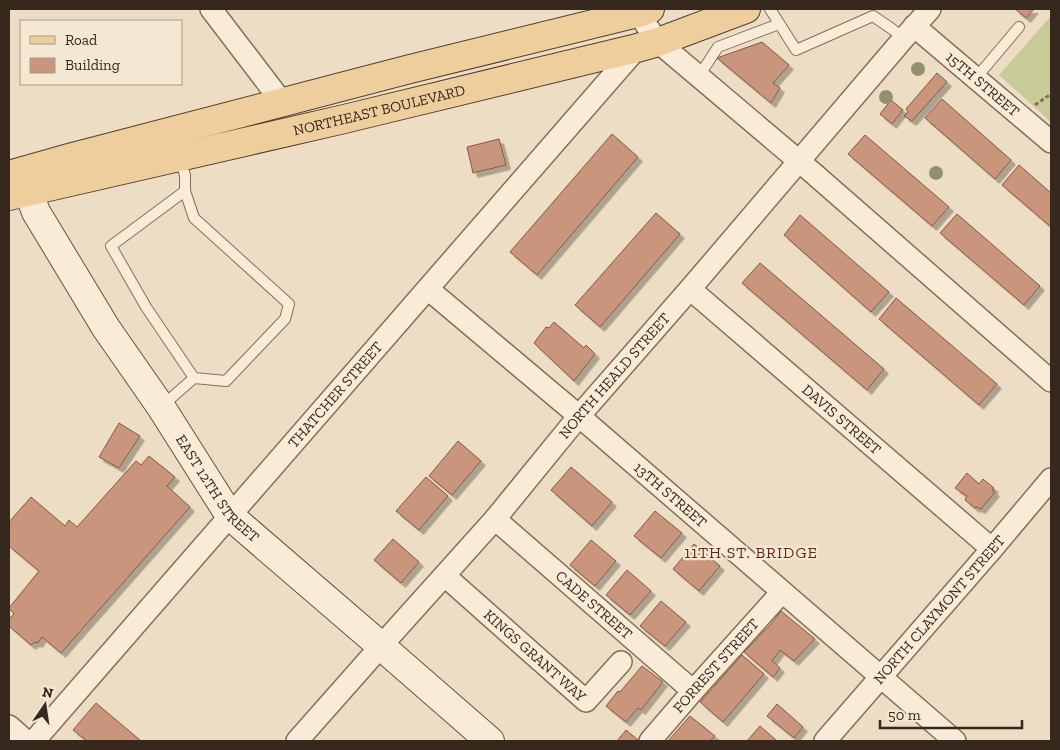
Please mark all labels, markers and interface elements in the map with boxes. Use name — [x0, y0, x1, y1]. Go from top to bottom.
legend — [20, 20, 182, 85]
text: Road — [65, 31, 98, 49]
street label: 15TH STREET — [942, 48, 1023, 120]
text: Building — [65, 56, 120, 74]
street label: NORTHEAST BOULEVARD — [291, 81, 467, 139]
street label: NORTH HEALD STREET — [555, 309, 674, 442]
street label: THATCHER STREET — [284, 338, 386, 452]
street label: DAVIS STREET — [798, 381, 885, 458]
street label: EAST 12TH STREET — [172, 431, 263, 546]
street label: 13TH STREET — [630, 458, 711, 531]
street label: NORTH CLAYMONT STREET — [870, 532, 1009, 688]
district label: 11TH ST. BRIDGE — [684, 543, 818, 562]
street label: CADE STREET — [552, 567, 636, 643]
street label: KINGS GRANT WAY — [480, 606, 590, 706]
street label: FORREST STREET — [669, 615, 763, 717]
north arrow — [20, 680, 70, 730]
text: N — [41, 683, 55, 702]
scale bar — [880, 698, 1022, 730]
text: 50 m — [888, 706, 921, 724]

